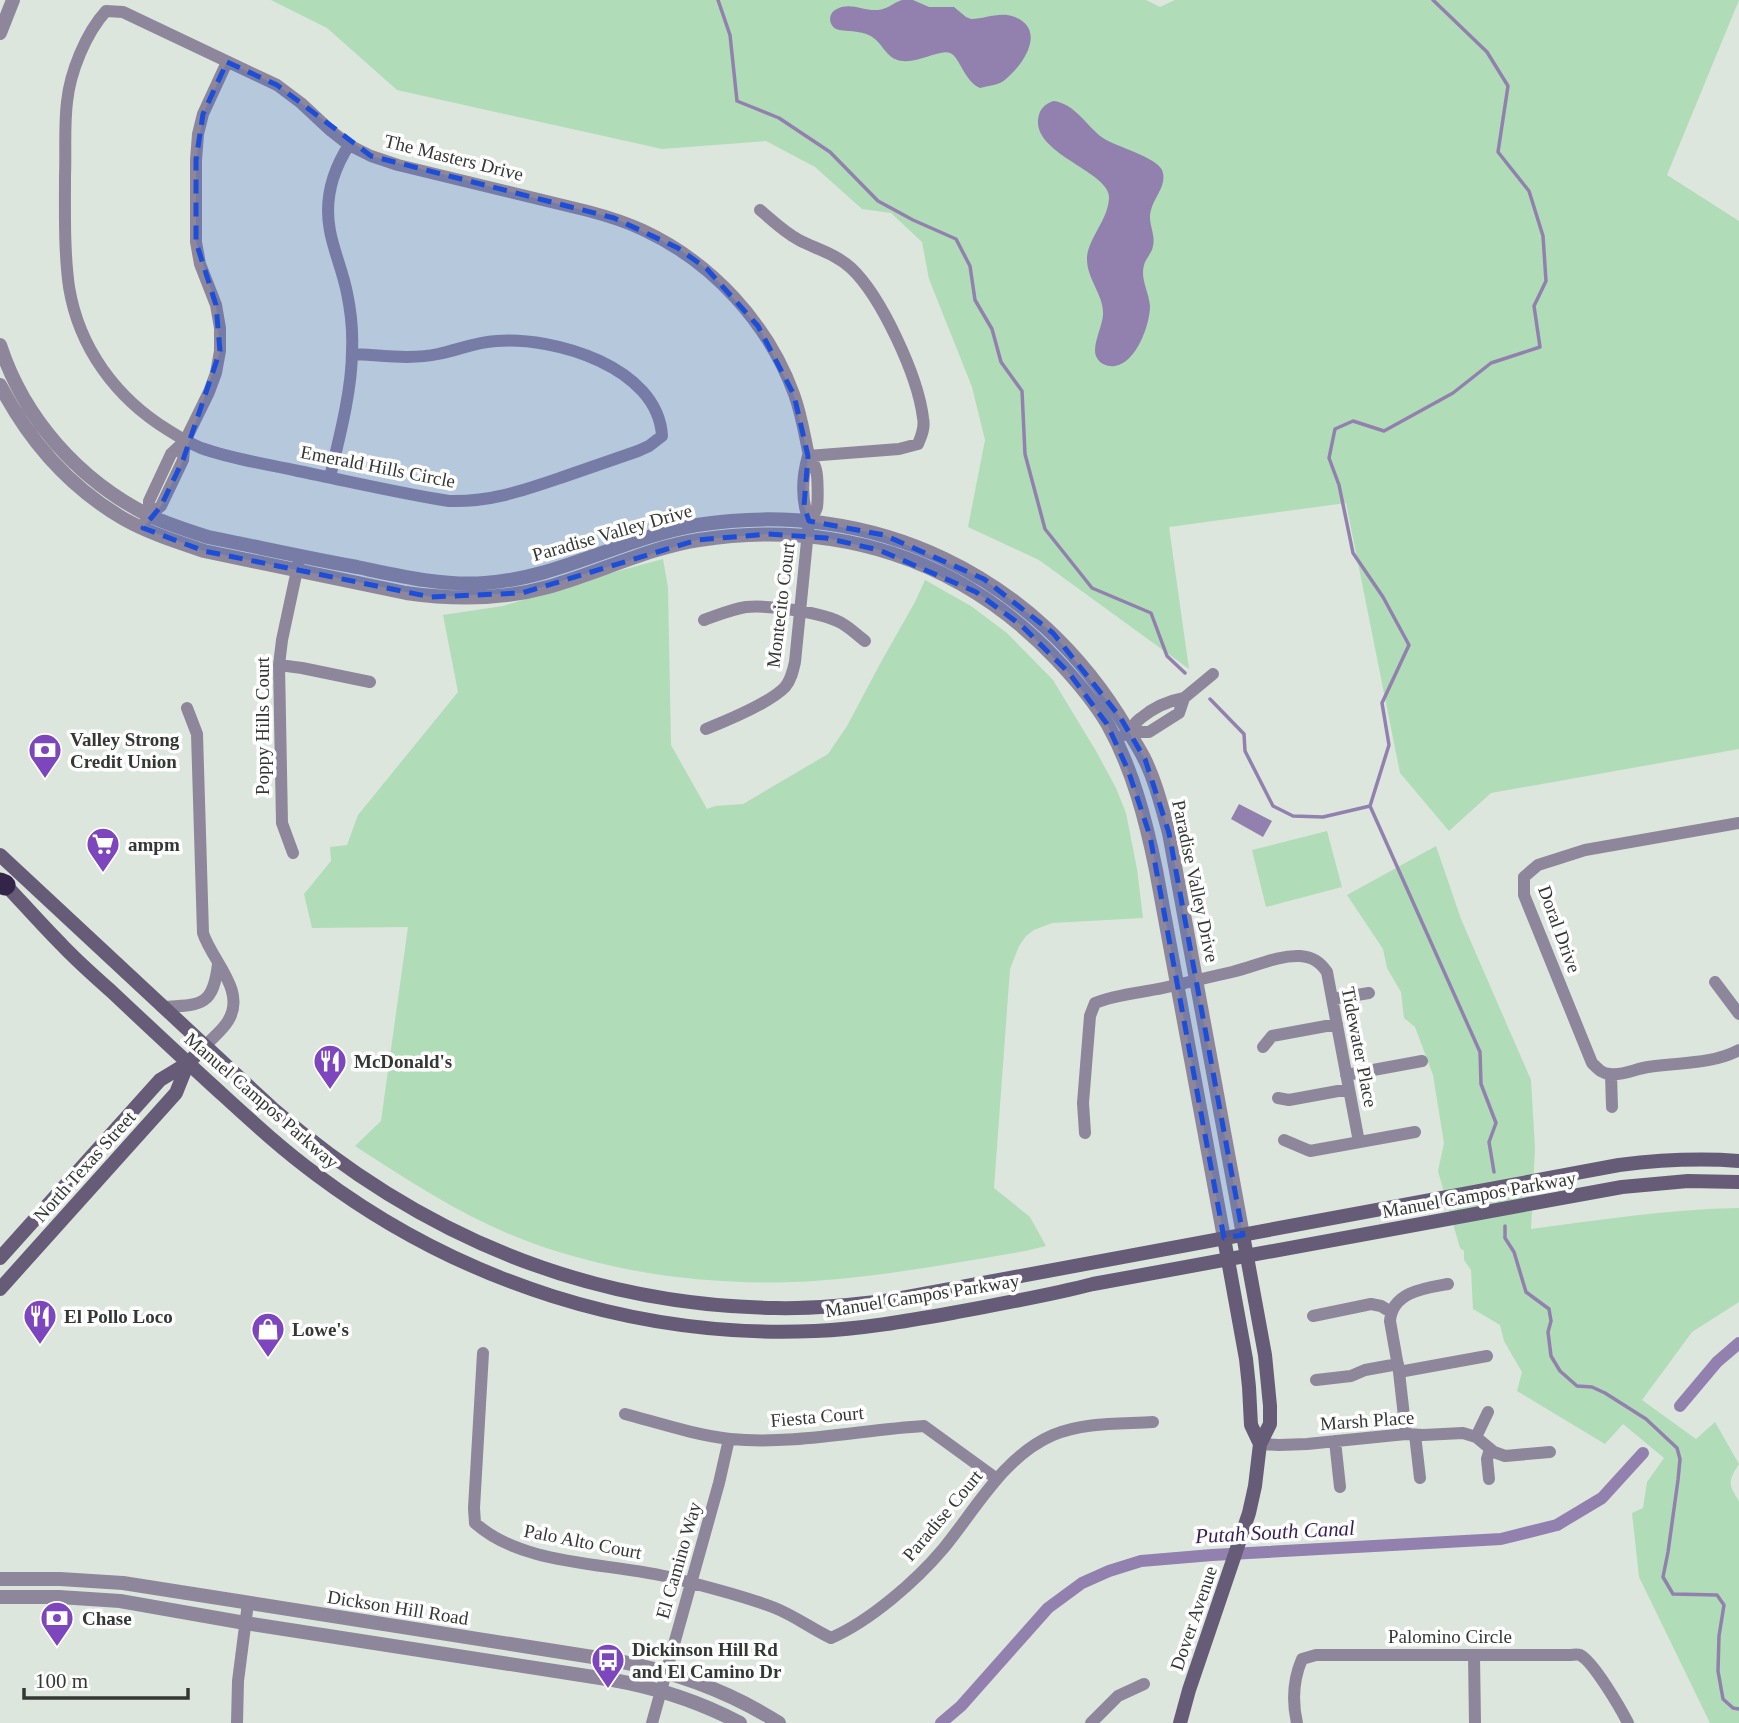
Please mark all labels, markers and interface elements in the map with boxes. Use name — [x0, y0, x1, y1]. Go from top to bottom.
street label: The Masters Drive — [382, 130, 526, 185]
street label: Emerald Hills Circle — [299, 441, 457, 492]
street label: Paradise Valley Drive — [530, 500, 694, 565]
street label: Montecito Court — [762, 540, 799, 669]
street label: Poppy Hills Court — [252, 656, 273, 795]
place label: Valley Strong Credit Union — [70, 729, 180, 772]
bank icon: Valley Strong Credit Union — [26, 731, 64, 780]
street label: Paradise Valley Drive — [1168, 798, 1223, 964]
supermarket icon: ampm — [84, 825, 122, 874]
place label: ampm — [128, 834, 180, 855]
street label: Doral Drive — [1534, 883, 1585, 976]
street label: Tidewater Place — [1338, 985, 1381, 1109]
street label: Manuel Campos Parkway — [181, 1028, 343, 1173]
restaurant icon: McDonald's — [311, 1042, 349, 1091]
place label: McDonald's — [354, 1051, 452, 1072]
street label: North Texas Street — [29, 1106, 140, 1226]
street label: Manuel Campos Parkway — [1381, 1167, 1578, 1222]
street label: Manuel Campos Parkway — [823, 1270, 1021, 1321]
restaurant icon: El Pollo Loco — [21, 1297, 59, 1346]
place label: El Pollo Loco — [64, 1306, 173, 1327]
shop icon: Lowe's — [249, 1310, 287, 1359]
place label: Lowe's — [292, 1319, 349, 1340]
street label: Fiesta Court — [770, 1402, 865, 1431]
street label: Marsh Place — [1319, 1407, 1415, 1434]
street label: Paradise Court — [898, 1465, 987, 1565]
street label: El Camino Way — [652, 1499, 705, 1621]
water label: Putah South Canal — [1194, 1516, 1356, 1548]
street label: Palo Alto Court — [522, 1520, 644, 1563]
street label: Dover Avenue — [1166, 1563, 1221, 1673]
street label: Dickson Hill Road — [326, 1586, 470, 1629]
bank icon: Chase — [38, 1599, 76, 1648]
place label: Chase — [82, 1608, 132, 1629]
street label: Palomino Circle — [1388, 1626, 1512, 1647]
place label: Dickinson Hill Rd and El Camino Dr — [632, 1639, 782, 1682]
bus stop icon: Dickinson Hill Rd and El Camino Dr — [589, 1641, 627, 1690]
scale bar — [24, 1656, 189, 1700]
text: 100 m — [35, 1669, 88, 1693]

